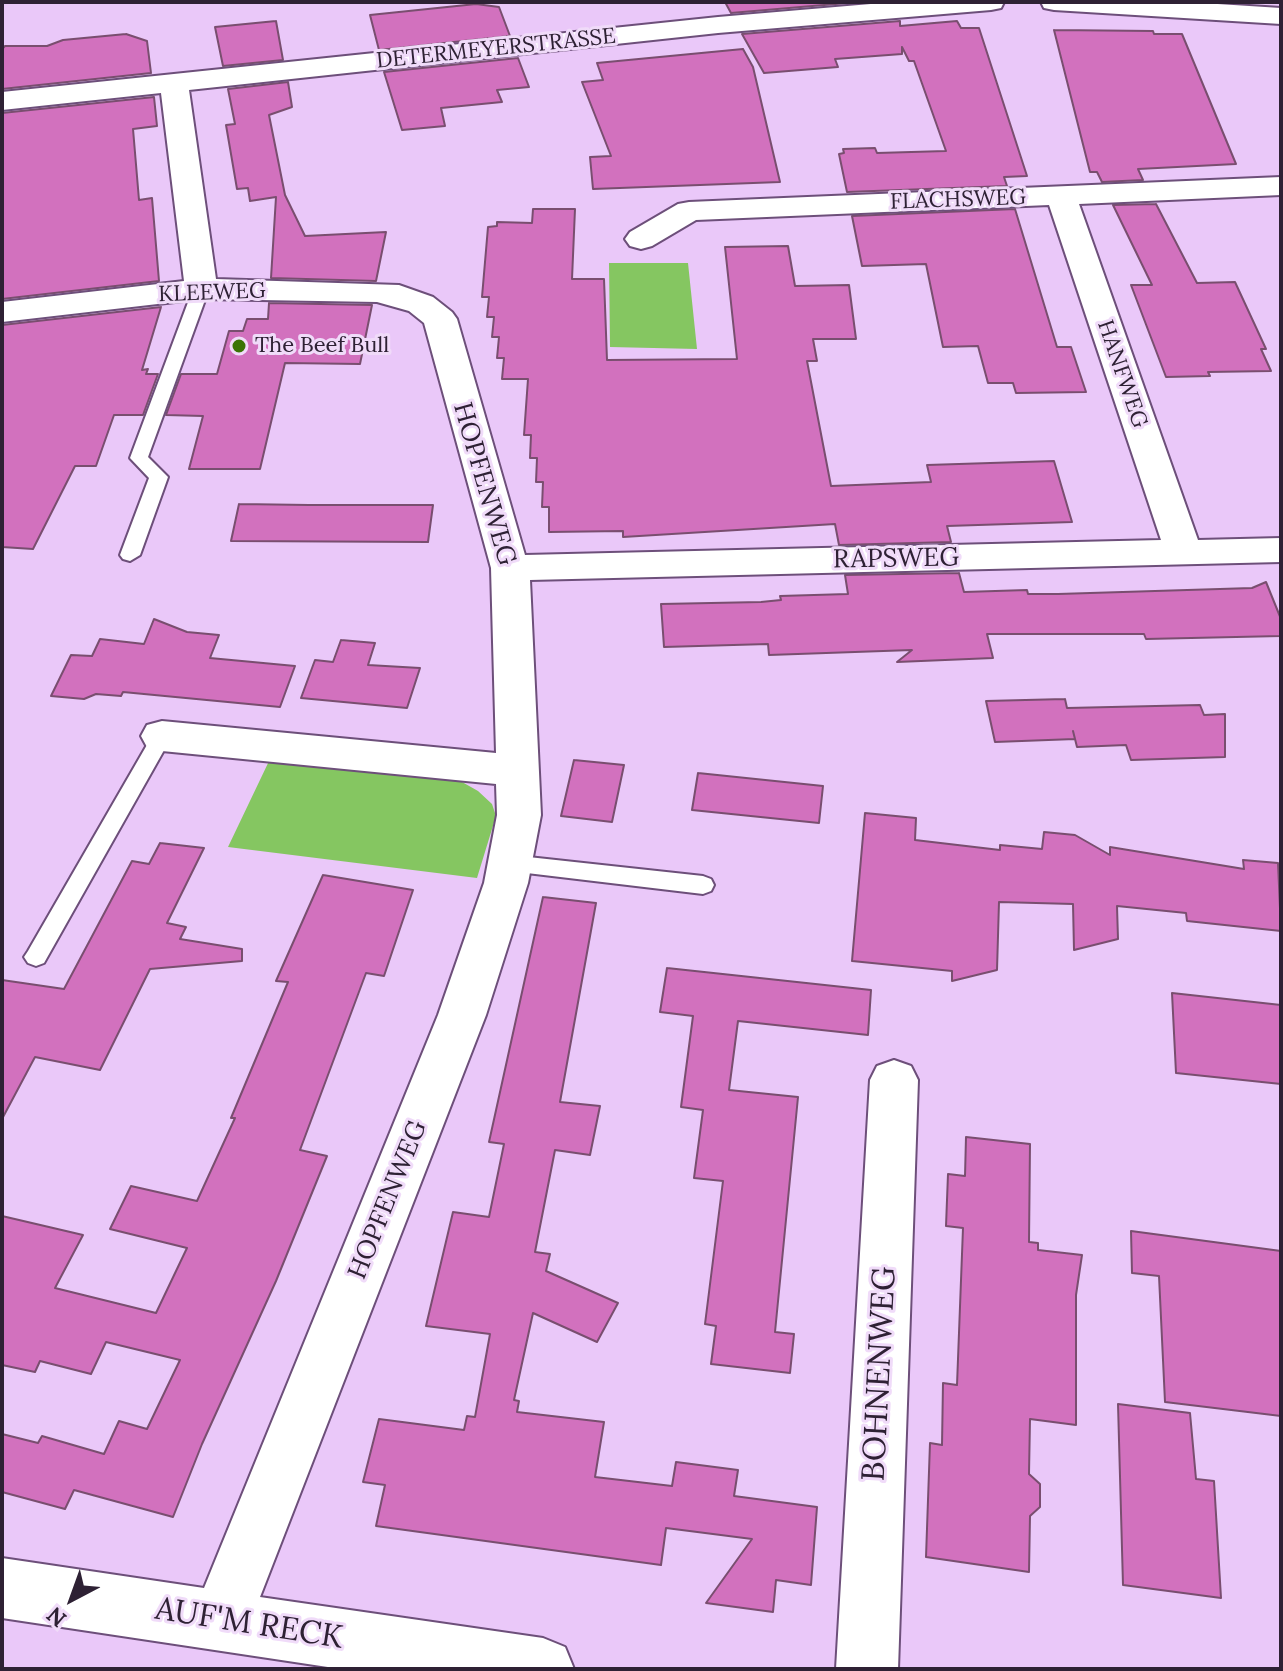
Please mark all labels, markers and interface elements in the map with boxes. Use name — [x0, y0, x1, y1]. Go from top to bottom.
street label: DETERMEYERSTRASSE — [375, 23, 617, 75]
street label: FLACHSWEG — [890, 184, 1026, 216]
street label: KLEEWEG — [158, 278, 266, 308]
street label: HANFWEG — [1091, 317, 1153, 431]
place label: The Beef Bull — [255, 333, 389, 359]
marker: The Beef Bull — [230, 337, 248, 355]
street label: HOPFENWEG — [446, 399, 522, 569]
street label: RAPSWEG — [833, 542, 959, 576]
street label: HOPFENWEG — [342, 1116, 434, 1284]
street label: BOHNENWEG — [855, 1266, 905, 1482]
north arrow — [32, 1559, 112, 1639]
street label: AUF'M RECK — [152, 1590, 346, 1658]
text: N — [41, 1601, 72, 1633]

